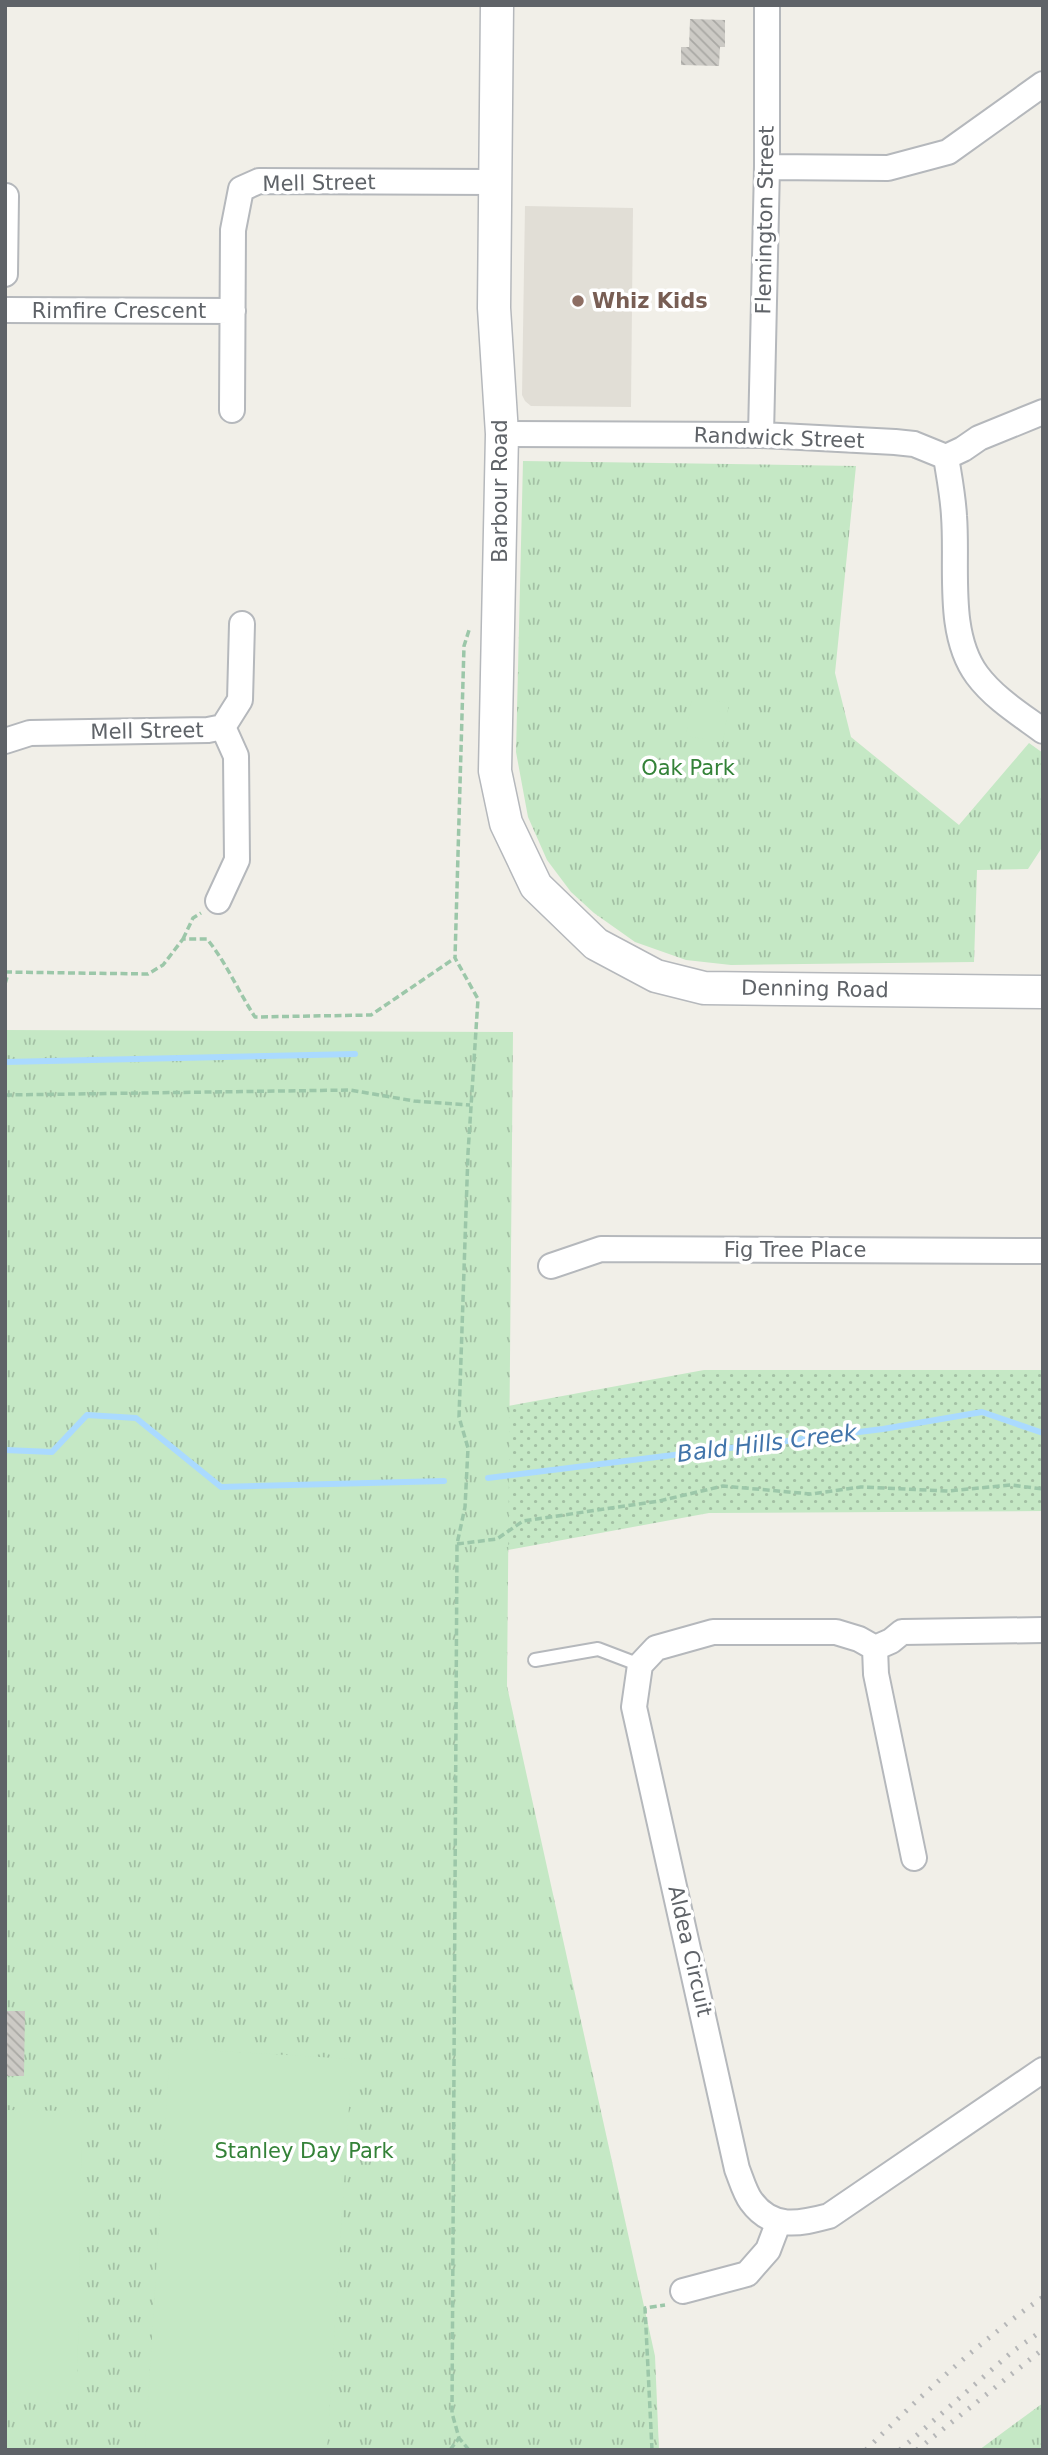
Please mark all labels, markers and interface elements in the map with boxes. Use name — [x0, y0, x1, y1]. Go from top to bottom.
street label: Flemington Street — [751, 125, 779, 315]
street label: Mell Street — [262, 170, 376, 196]
place label: Whiz Kids — [592, 289, 708, 313]
marker: Whiz Kids — [570, 293, 586, 309]
street label: Rimfire Crescent — [32, 299, 206, 323]
street label: Barbour Road — [488, 419, 512, 563]
street label: Randwick Street — [693, 423, 865, 453]
street label: Mell Street — [90, 718, 204, 744]
park label: Oak Park — [641, 756, 736, 780]
street label: Denning Road — [741, 976, 889, 1002]
street label: Fig Tree Place — [724, 1238, 866, 1262]
water label: Bald Hills Creek — [676, 1419, 860, 1467]
street label: Aldea Circuit — [663, 1883, 717, 2019]
park label: Stanley Day Park — [214, 2139, 394, 2163]

